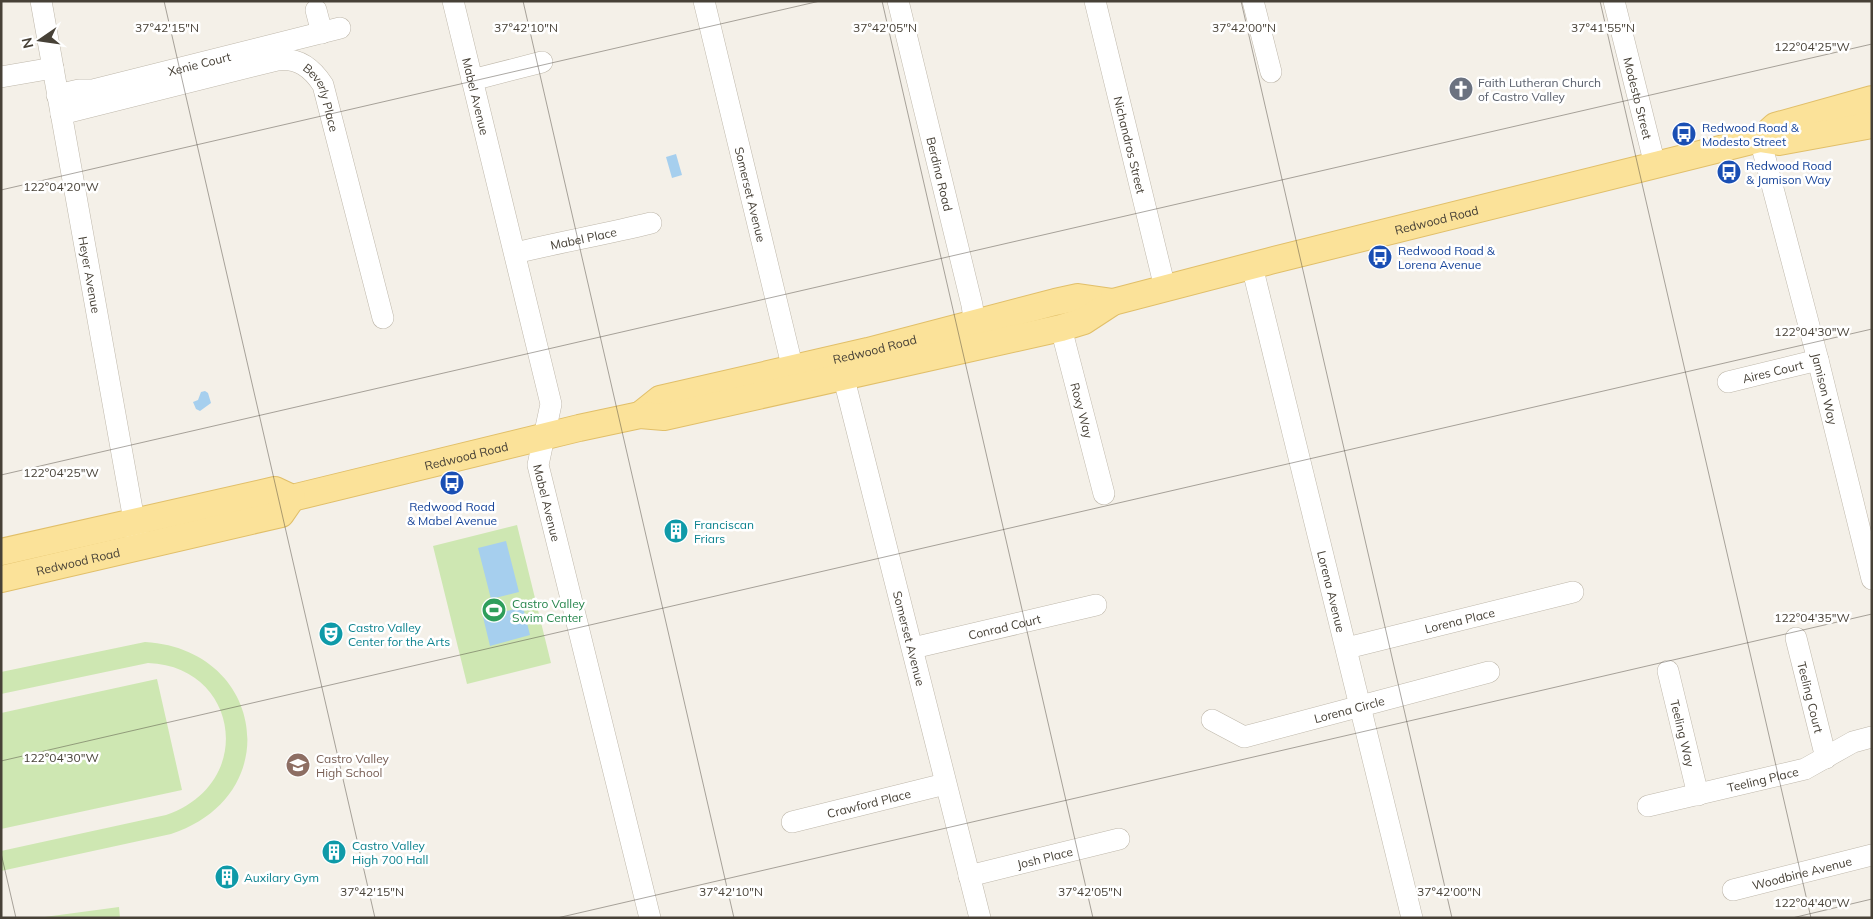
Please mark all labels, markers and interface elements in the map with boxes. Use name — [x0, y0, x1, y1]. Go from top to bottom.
north arrow — [15, 15, 65, 65]
text: 37°42'15"N — [135, 20, 199, 35]
text: 37°42'10"N — [494, 20, 558, 35]
text: 37°42'05"N — [853, 20, 917, 35]
text: 37°42'00"N — [1212, 20, 1276, 35]
text: 37°41'55"N — [1571, 20, 1635, 35]
text: N — [17, 36, 37, 50]
text: 122°04'25"W — [1774, 39, 1850, 54]
street label: Xenie Court — [166, 48, 232, 78]
street label: Modesto Street — [1621, 55, 1656, 141]
street label: Mabel Avenue — [460, 56, 493, 136]
street label: Beverly Place — [300, 60, 342, 133]
place label: Faith Lutheran Church of Castro Valley — [1478, 75, 1601, 104]
church icon: Faith Lutheran Church of Castro Valley — [1448, 76, 1474, 102]
street label: Nichandros Street — [1111, 95, 1149, 195]
place label: Redwood Road & Modesto Street — [1702, 120, 1800, 149]
bus stop icon: Redwood Road & Modesto Street — [1671, 121, 1697, 147]
street label: Berdina Road — [924, 135, 956, 213]
street label: Somerset Avenue — [732, 145, 769, 244]
place label: Redwood Road & Jamison Way — [1746, 158, 1832, 187]
bus stop icon: Redwood Road & Jamison Way — [1716, 159, 1742, 185]
text: 122°04'20"W — [23, 179, 99, 194]
street label: Redwood Road — [1393, 202, 1480, 237]
street label: Mabel Place — [549, 224, 618, 252]
street label: Heyer Avenue — [76, 235, 104, 314]
place label: Redwood Road & Lorena Avenue — [1398, 243, 1496, 272]
bus stop icon: Redwood Road & Lorena Avenue — [1367, 244, 1393, 270]
text: 122°04'30"W — [1774, 324, 1850, 339]
street label: Redwood Road — [831, 331, 918, 366]
street label: Jamison Way — [1809, 351, 1841, 427]
street label: Aires Court — [1741, 356, 1805, 386]
street label: Roxy Way — [1068, 381, 1097, 440]
street label: Redwood Road — [423, 438, 510, 473]
street label: Mabel Avenue — [531, 463, 564, 543]
text: 122°04'25"W — [23, 465, 99, 480]
bus stop icon: Redwood Road & Mabel Avenue — [439, 470, 465, 496]
place label: Redwood Road & Mabel Avenue — [407, 499, 497, 528]
place label: Franciscan Friars — [694, 517, 754, 546]
building icon: Franciscan Friars — [663, 518, 689, 544]
street label: Redwood Road — [34, 544, 121, 578]
street label: Lorena Avenue — [1315, 549, 1349, 634]
street label: Somerset Avenue — [890, 589, 929, 687]
place label: Castro Valley Swim Center — [512, 596, 586, 625]
sports icon: Castro Valley Swim Center — [481, 597, 507, 623]
street label: Lorena Place — [1423, 604, 1496, 636]
text: 122°04'35"W — [1774, 610, 1850, 625]
street label: Conrad Court — [967, 611, 1042, 642]
place label: Castro Valley Center for the Arts — [348, 620, 450, 649]
theatre icon: Castro Valley Center for the Arts — [318, 621, 344, 647]
street label: Teeling Court — [1795, 660, 1827, 734]
street label: Lorena Circle — [1312, 693, 1386, 726]
street label: Teeling Way — [1668, 698, 1699, 769]
text: 122°04'30"W — [23, 750, 99, 765]
place label: Castro Valley High School — [316, 751, 390, 780]
school or university icon: Castro Valley High School — [285, 752, 311, 778]
street label: Teeling Place — [1726, 763, 1800, 795]
street label: Crawford Place — [825, 785, 912, 821]
place label: Castro Valley High 700 Hall — [352, 838, 428, 867]
building icon: Castro Valley High 700 Hall — [321, 839, 347, 865]
street label: Josh Place — [1015, 843, 1074, 871]
street label: Woodbine Avenue — [1750, 853, 1853, 892]
building icon: Auxilary Gym — [214, 864, 240, 890]
place label: Auxilary Gym — [244, 870, 319, 885]
text: 37°42'15"N — [340, 884, 404, 899]
text: 37°42'10"N — [699, 884, 763, 899]
text: 37°42'05"N — [1058, 884, 1122, 899]
text: 37°42'00"N — [1417, 884, 1481, 899]
text: 122°04'40"W — [1774, 895, 1850, 910]

